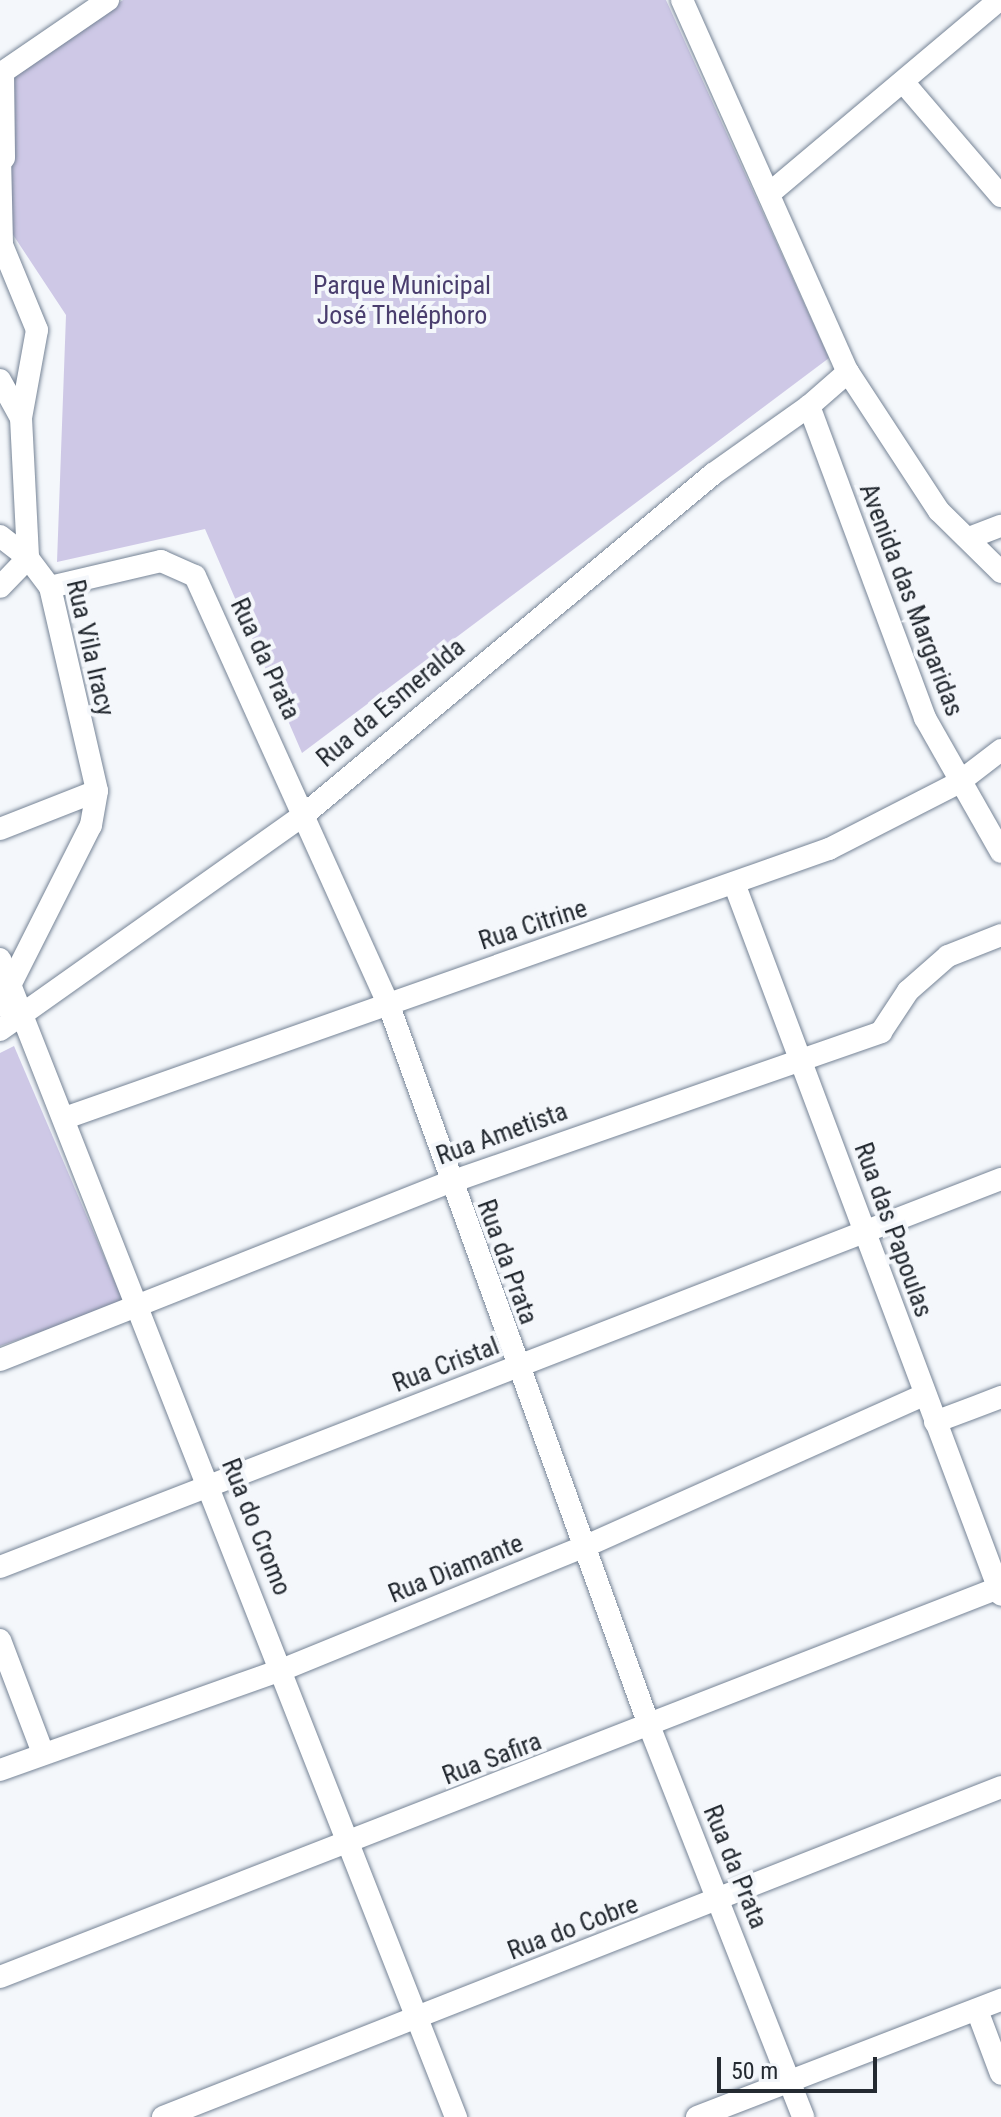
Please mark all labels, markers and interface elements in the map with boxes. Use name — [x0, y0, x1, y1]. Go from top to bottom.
park label: Parque Municipal José Theléphoro — [313, 270, 491, 332]
street label: Avenida das Margaridas — [852, 479, 970, 721]
street label: Rua Vila Iracy — [59, 577, 121, 719]
street label: Rua da Prata — [223, 593, 307, 725]
street label: Rua da Esmeralda — [311, 632, 471, 774]
street label: Rua Citrine — [475, 893, 591, 957]
street label: Rua Ametista — [432, 1096, 572, 1172]
street label: Rua das Papoulas — [847, 1138, 939, 1322]
street label: Rua da Prata — [470, 1195, 544, 1329]
street label: Rua Cristal — [388, 1330, 504, 1400]
street label: Rua do Cromo — [214, 1454, 298, 1600]
street label: Rua Diamante — [384, 1528, 528, 1610]
street label: Rua Safira — [438, 1726, 546, 1792]
street label: Rua da Prata — [696, 1801, 774, 1933]
street label: Rua do Cobre — [503, 1889, 643, 1967]
scale bar — [721, 2041, 881, 2091]
text: 50 m — [731, 2057, 778, 2085]

